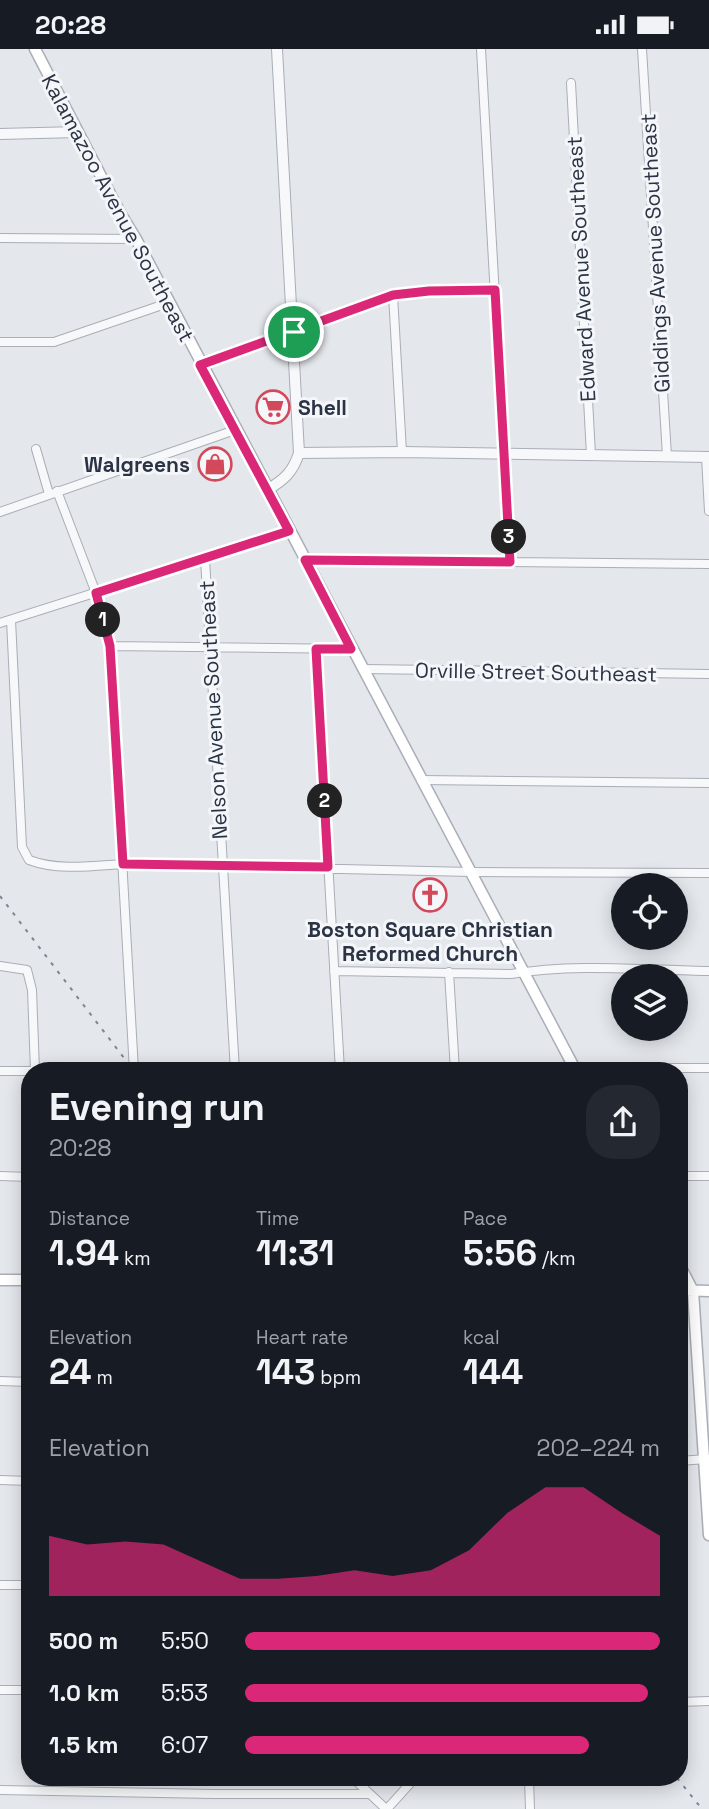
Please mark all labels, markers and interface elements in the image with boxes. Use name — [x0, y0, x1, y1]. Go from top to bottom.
text: 20:28 — [35, 8, 106, 42]
street label: Kalamazoo Avenue Southeast — [36, 69, 200, 347]
street label: Giddings Avenue Southeast — [634, 113, 676, 393]
street label: Edward Avenue Southeast — [561, 136, 601, 402]
pin — [264, 302, 324, 362]
icon: arrive — [275, 313, 313, 351]
supermarket icon: Shell — [254, 388, 292, 426]
place label: Shell — [298, 394, 347, 421]
shop icon: Walgreens — [196, 445, 234, 483]
place label: Walgreens — [84, 451, 190, 478]
pin: 3 — [491, 519, 526, 554]
text: 3 — [503, 524, 514, 549]
street label: Nelson Avenue Southeast — [193, 580, 233, 840]
pin: 1 — [86, 603, 120, 637]
text: 1 — [98, 607, 107, 632]
street label: Orville Street Southeast — [415, 656, 657, 688]
pin: 2 — [308, 783, 342, 819]
text: 2 — [319, 788, 330, 813]
map controls — [611, 873, 688, 1041]
button: locate — [611, 873, 688, 950]
church icon: Boston Square Christian Reformed Church — [411, 876, 449, 914]
place label: Boston Square Christian Reformed Church — [307, 916, 553, 967]
button: layers — [611, 964, 688, 1041]
text: Evening run — [49, 1083, 265, 1131]
button: share — [586, 1085, 660, 1159]
text: 20:28 — [49, 1133, 112, 1163]
text: Distance — [49, 1206, 130, 1231]
text: Time — [256, 1206, 299, 1231]
text: Pace — [463, 1206, 507, 1231]
text: 1.94 — [49, 1231, 119, 1275]
text: 11:31 — [256, 1231, 335, 1275]
text: 5:56 — [463, 1231, 537, 1275]
text: km — [119, 1246, 151, 1271]
text: /km — [537, 1246, 576, 1271]
text: Elevation — [49, 1325, 132, 1350]
text: Heart rate — [256, 1325, 348, 1350]
text: kcal — [463, 1325, 500, 1350]
text: 24 — [49, 1350, 92, 1394]
text: 143 — [256, 1350, 315, 1394]
text: 144 — [463, 1350, 523, 1394]
text: m — [92, 1365, 113, 1390]
text: bpm — [315, 1365, 361, 1390]
text: Elevation — [49, 1433, 150, 1463]
text: 202–224 m — [537, 1433, 660, 1463]
text: 500 m — [49, 1626, 118, 1656]
text: 5:50 — [161, 1626, 209, 1656]
text: 1.0 km — [49, 1678, 119, 1708]
text: 5:53 — [161, 1678, 208, 1708]
text: 1.5 km — [49, 1730, 119, 1760]
text: 6:07 — [161, 1730, 208, 1760]

